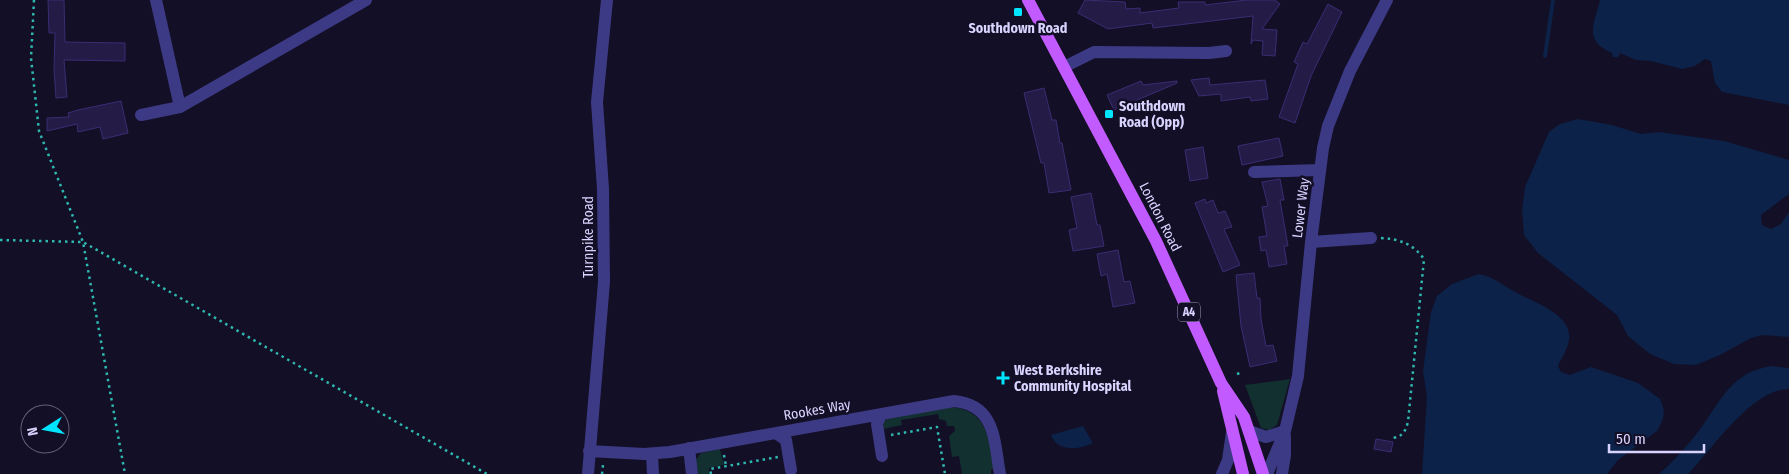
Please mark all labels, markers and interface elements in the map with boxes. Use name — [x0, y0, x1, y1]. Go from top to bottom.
marker: Southdown Road — [1012, 6, 1024, 18]
place label: Southdown Road — [969, 20, 1067, 37]
place label: Southdown Road (Opp) — [1119, 98, 1185, 131]
marker: Southdown Road (Opp) — [1103, 108, 1115, 120]
street label: Lower Way — [1289, 176, 1313, 239]
street label: London Road — [1135, 180, 1185, 254]
street label: Turnpike Road — [580, 196, 597, 278]
road number: A4 — [1178, 302, 1200, 322]
place label: West Berkshire Community Hospital — [1014, 362, 1131, 395]
marker: West Berkshire Community Hospital — [996, 371, 1010, 385]
street label: Rookes Way — [782, 396, 853, 424]
north arrow — [20, 404, 70, 454]
scale bar — [1609, 422, 1704, 454]
text: N — [24, 426, 42, 437]
text: 50 m — [1616, 430, 1646, 448]

